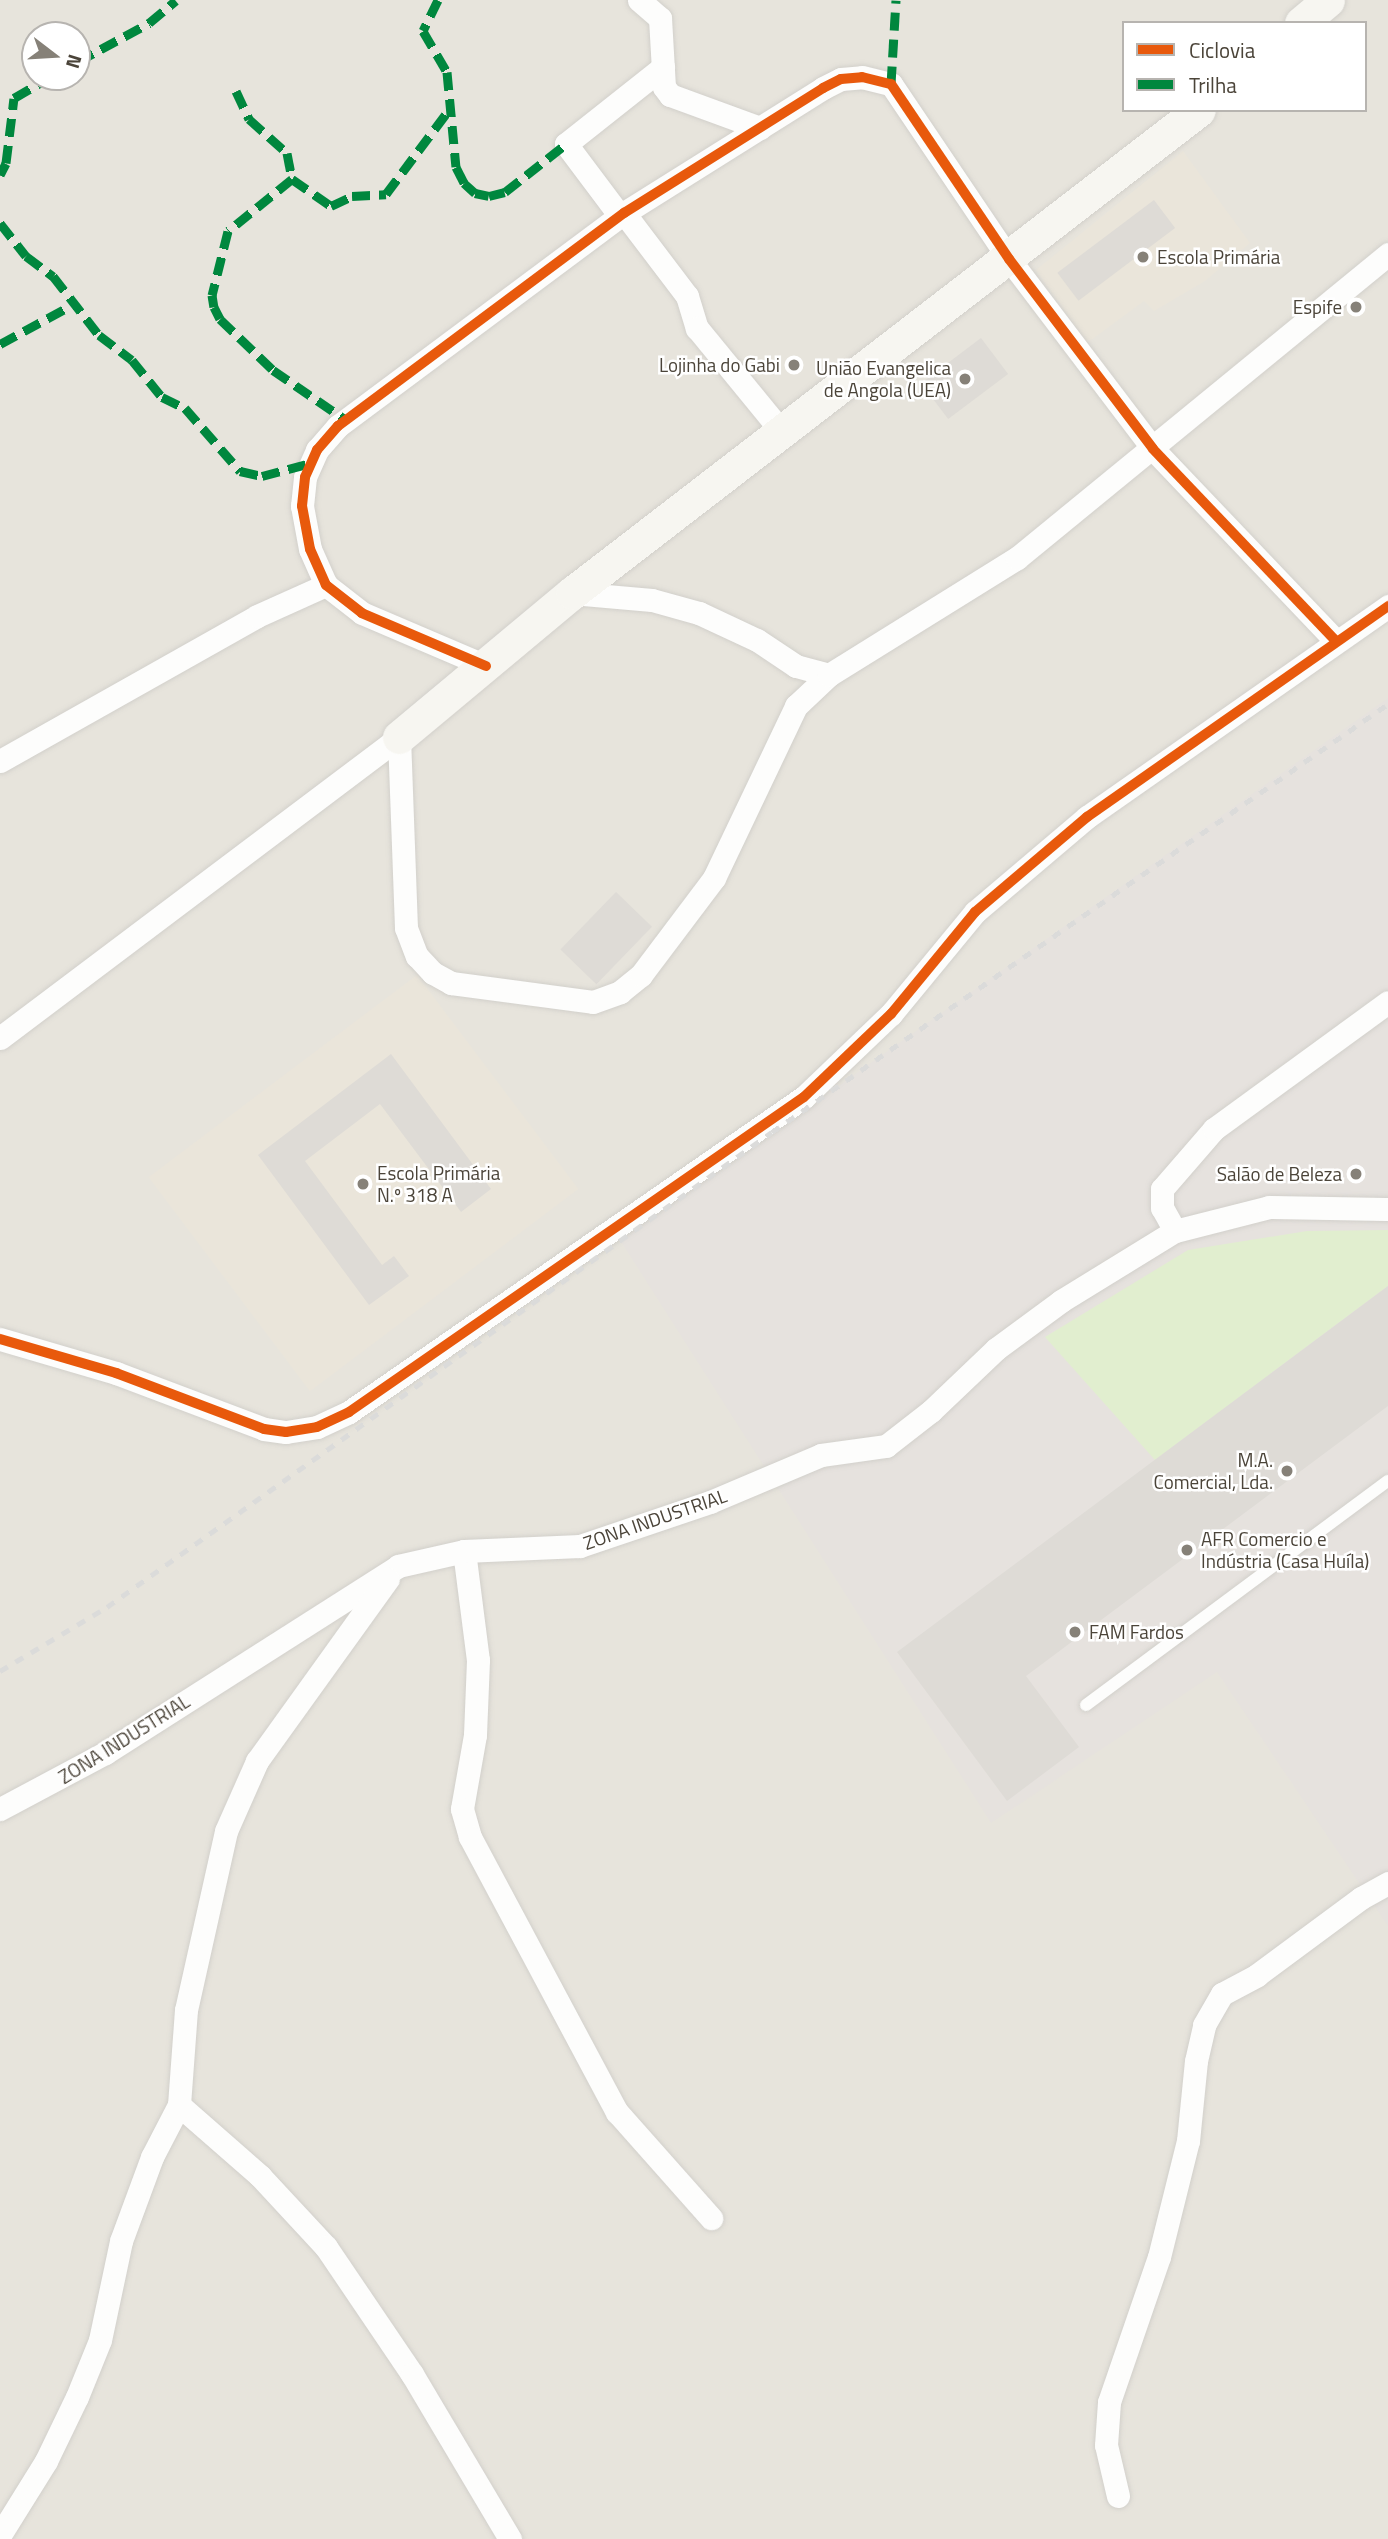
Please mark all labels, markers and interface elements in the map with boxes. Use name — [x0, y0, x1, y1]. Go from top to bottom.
north arrow — [21, 21, 91, 91]
legend — [1122, 21, 1367, 112]
text: Ciclovia — [1189, 34, 1255, 66]
text: N — [59, 51, 90, 72]
text: Trilha — [1189, 69, 1237, 101]
place label: Escola Primária — [1157, 246, 1280, 268]
marker: Escola Primária — [1135, 249, 1151, 265]
place label: Espife — [1293, 296, 1342, 318]
marker: Espife — [1348, 299, 1364, 315]
place label: Lojinha do Gabi — [659, 354, 780, 376]
marker: Lojinha do Gabi — [786, 357, 802, 373]
place label: União Evangelica de Angola (UEA) — [816, 357, 951, 401]
marker: União Evangelica de Angola (UEA) — [957, 371, 973, 387]
place label: Escola Primária N.º 318 A — [377, 1162, 500, 1206]
place label: Salão de Beleza — [1217, 1163, 1342, 1185]
marker: Salão de Beleza — [1348, 1166, 1364, 1182]
marker: Escola Primária N.º 318 A — [355, 1176, 371, 1192]
place label: M.A. Comercial, Lda. — [1154, 1449, 1273, 1493]
marker: M.A. Comercial, Lda. — [1279, 1463, 1295, 1479]
street label: ZONA INDUSTRIAL — [580, 1484, 730, 1554]
place label: AFR Comercio e Indústria (Casa Huíla) — [1201, 1528, 1369, 1572]
marker: AFR Comercio e Indústria (Casa Huíla) — [1179, 1542, 1195, 1558]
place label: FAM Fardos — [1089, 1621, 1184, 1643]
marker: FAM Fardos — [1067, 1624, 1083, 1640]
street label: ZONA INDUSTRIAL — [54, 1690, 194, 1788]

